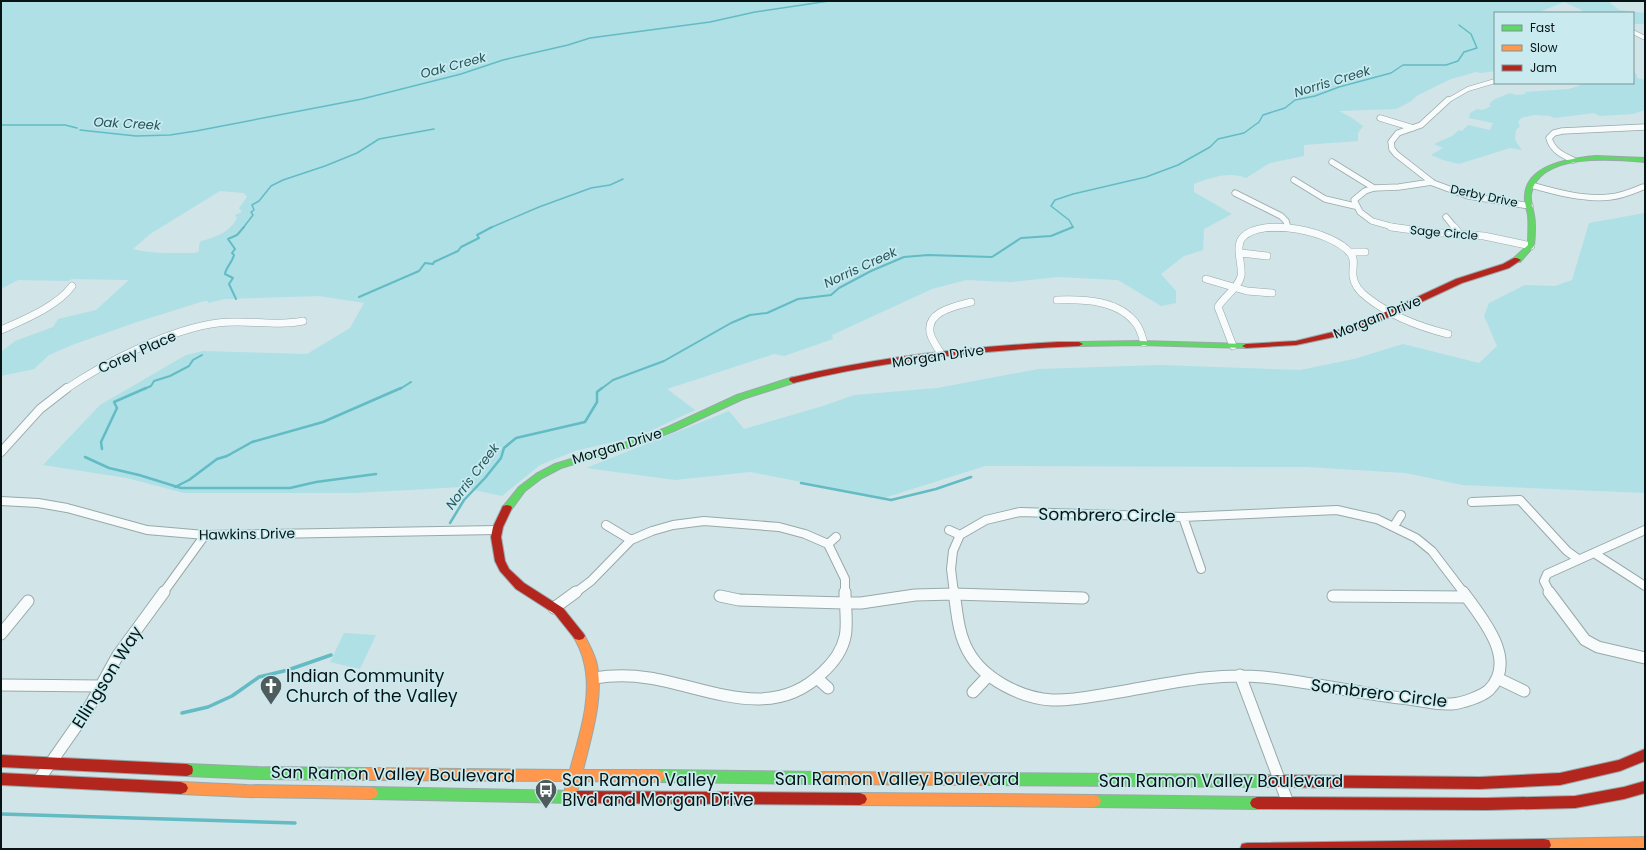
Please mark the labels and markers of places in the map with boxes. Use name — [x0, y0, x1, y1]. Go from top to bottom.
place label: Indian Community Church of the Valley — [286, 664, 458, 708]
church icon: Indian Community Church of the Valley — [258, 673, 284, 706]
place label: San Ramon Valley Blvd and Morgan Drive — [562, 768, 753, 812]
bus stop icon: San Ramon Valley Blvd and Morgan Drive — [533, 777, 559, 810]

